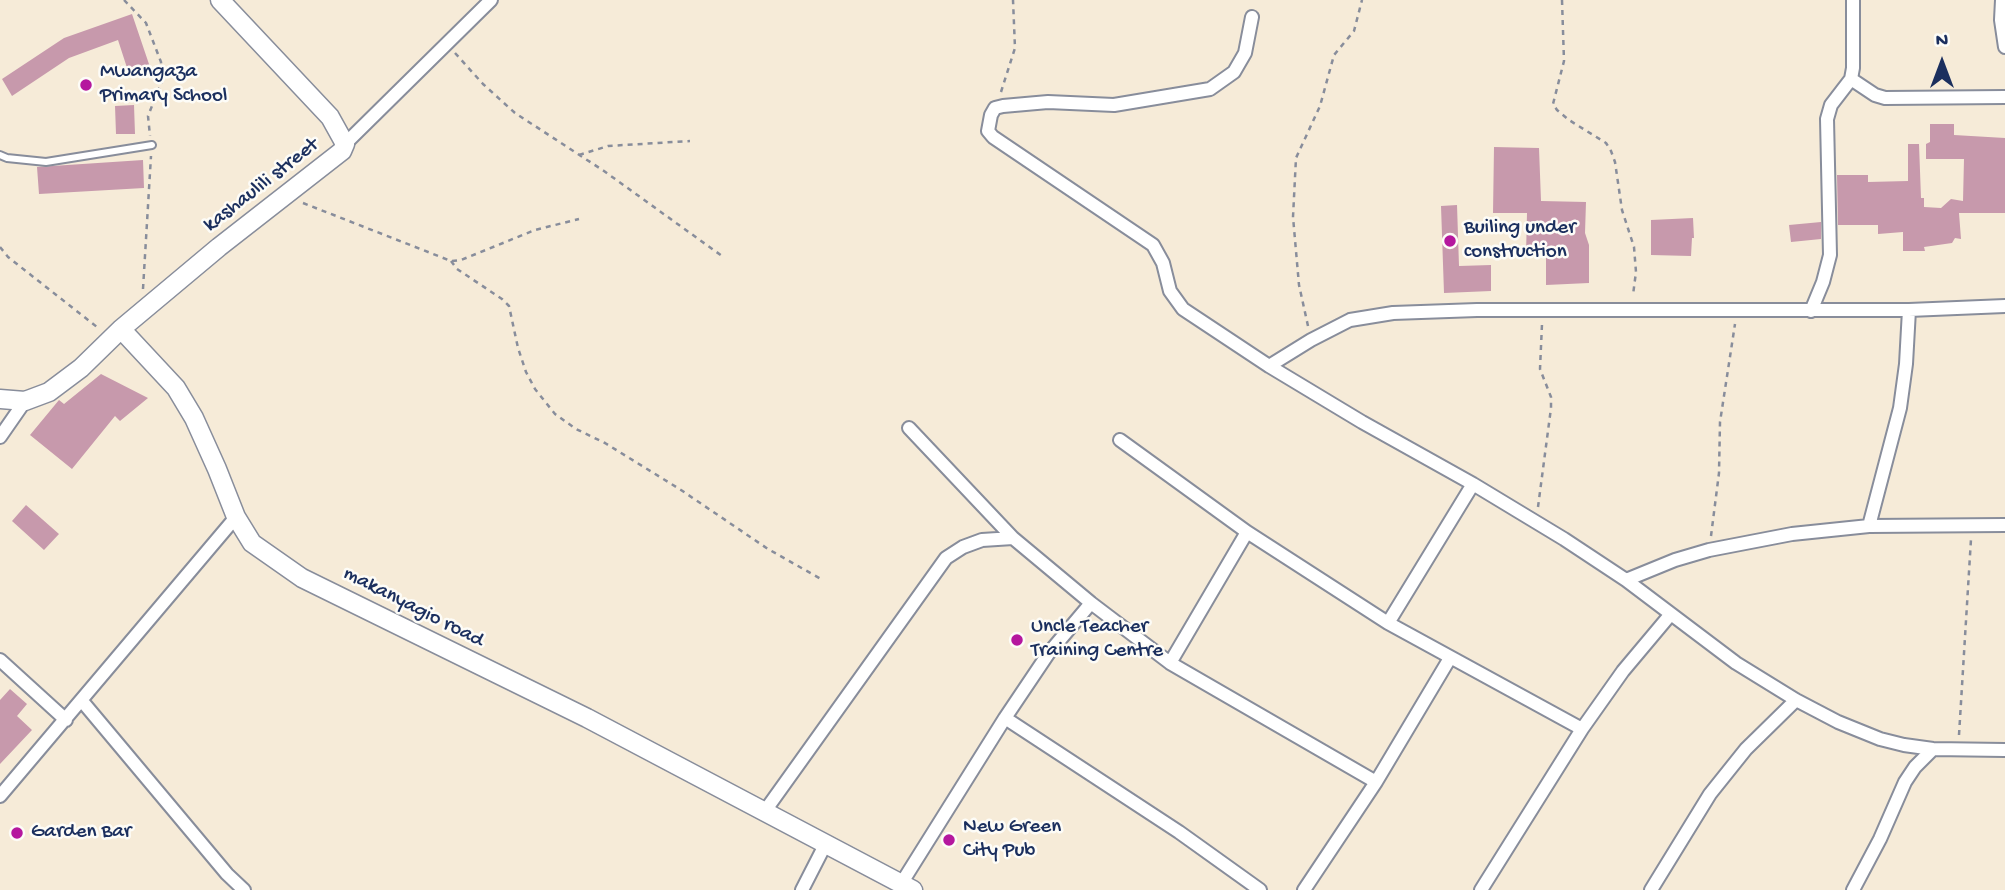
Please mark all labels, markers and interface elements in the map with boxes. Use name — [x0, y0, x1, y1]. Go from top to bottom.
north arrow — [1907, 28, 1977, 98]
text: N — [1936, 30, 1948, 53]
place label: Mwangaza Primary School — [100, 60, 227, 110]
marker: Mwangaza Primary School — [78, 77, 94, 93]
street label: kashaulili street — [200, 133, 324, 239]
place label: Builing under construction — [1464, 216, 1576, 266]
marker: Builing under construction — [1442, 233, 1458, 249]
street label: makanyagio road — [339, 562, 487, 654]
place label: Uncle Teacher Training Centre — [1031, 615, 1163, 665]
marker: Uncle Teacher Training Centre — [1009, 632, 1025, 648]
place label: New Green City Pub — [963, 815, 1061, 865]
place label: Garden Bar — [31, 820, 131, 846]
marker: Garden Bar — [9, 825, 25, 841]
marker: New Green City Pub — [941, 832, 957, 848]

